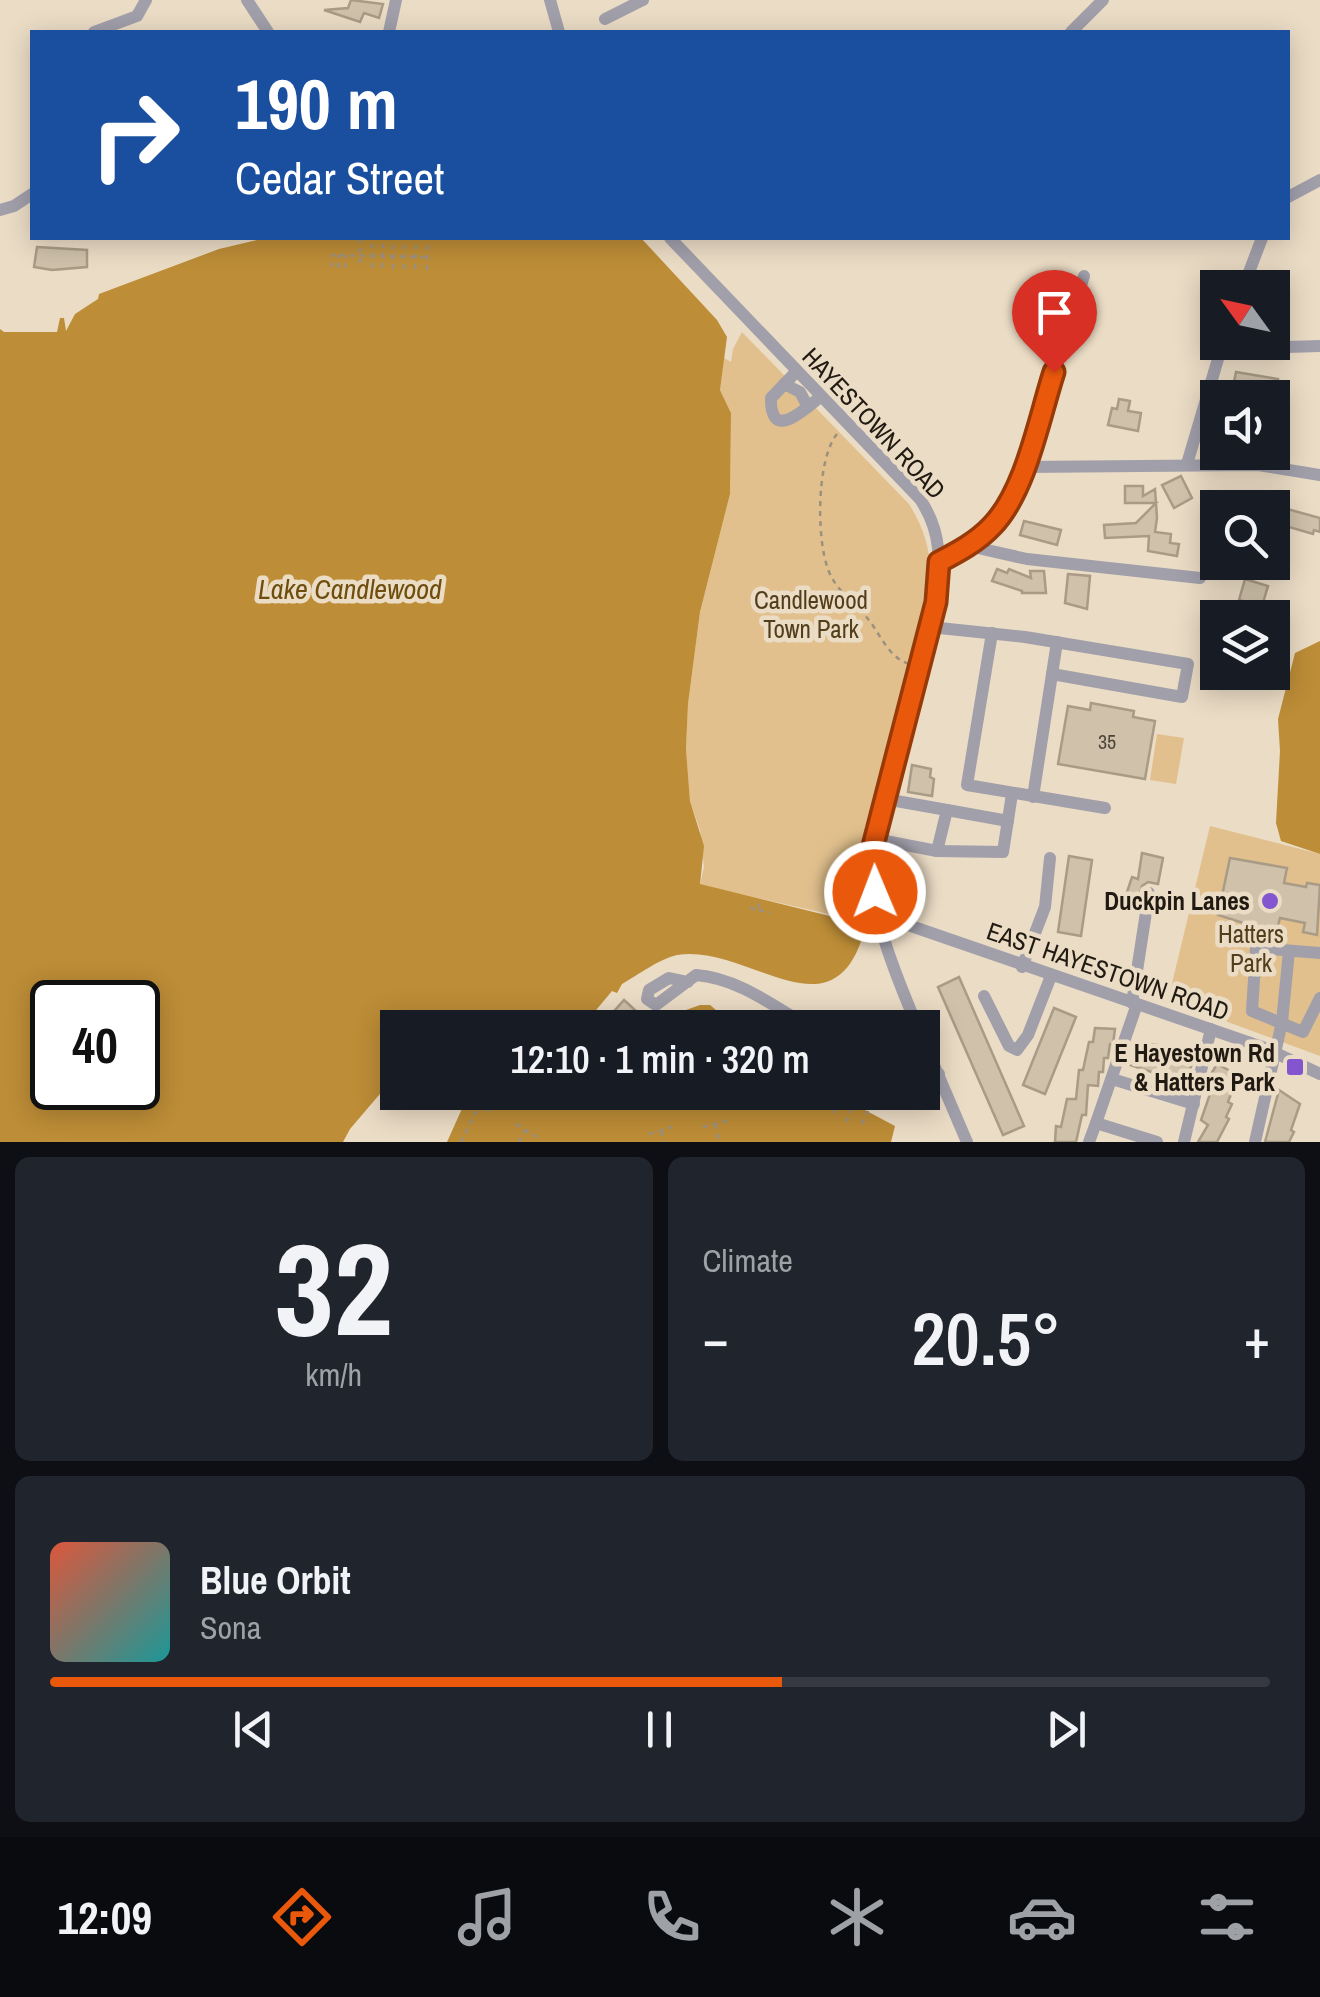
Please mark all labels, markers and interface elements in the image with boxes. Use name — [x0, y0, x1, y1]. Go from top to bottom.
text: 190 m — [235, 57, 398, 151]
icon: right — [70, 70, 200, 200]
text: Cedar Street — [235, 147, 444, 208]
pin — [1012, 270, 1097, 373]
north arrow — [1200, 270, 1290, 360]
map controls — [1200, 270, 1290, 690]
icon: arrive — [1027, 285, 1082, 340]
street label: HAYESTOWN ROAD — [795, 340, 953, 506]
button: sound — [1200, 380, 1290, 470]
button: search — [1200, 490, 1290, 580]
water label: Lake Candlewood — [258, 570, 442, 608]
park label: Candlewood Town Park — [754, 583, 868, 646]
button: layers — [1200, 600, 1290, 690]
house number: 35 — [1098, 728, 1116, 755]
position arrow — [823, 840, 927, 944]
place label: Duckpin Lanes — [1104, 884, 1250, 918]
marker: Duckpin Lanes — [1259, 890, 1281, 912]
street label: EAST HAYESTOWN ROAD — [982, 914, 1234, 1028]
park label: Hatters Park — [1218, 917, 1284, 980]
speed limit sign: 40 — [30, 980, 160, 1110]
text: 12:10 · 1 min · 320 m — [510, 1034, 810, 1085]
place label: E Hayestown Rd & Hatters Park — [1114, 1036, 1276, 1099]
marker: E Hayestown Rd & Hatters Park — [1284, 1056, 1306, 1078]
text: 32 — [274, 1200, 393, 1376]
text: Climate — [703, 1239, 793, 1282]
text: 20.5° — [911, 1287, 1061, 1388]
text: − — [703, 1301, 729, 1375]
text: + — [1244, 1301, 1270, 1375]
text: km/h — [305, 1353, 362, 1396]
text: Blue Orbit — [200, 1555, 351, 1606]
text: Sona — [200, 1606, 261, 1649]
icon: previous — [226, 1702, 281, 1757]
icon: pause — [632, 1702, 687, 1757]
icon: next — [1039, 1702, 1094, 1757]
icon: directions — [267, 1882, 337, 1952]
icon: music — [452, 1882, 522, 1952]
icon: phone — [637, 1882, 707, 1952]
icon: climate — [822, 1882, 892, 1952]
icon: car — [1007, 1882, 1077, 1952]
icon: filters — [1192, 1882, 1262, 1952]
text: 12:09 — [58, 1887, 152, 1948]

